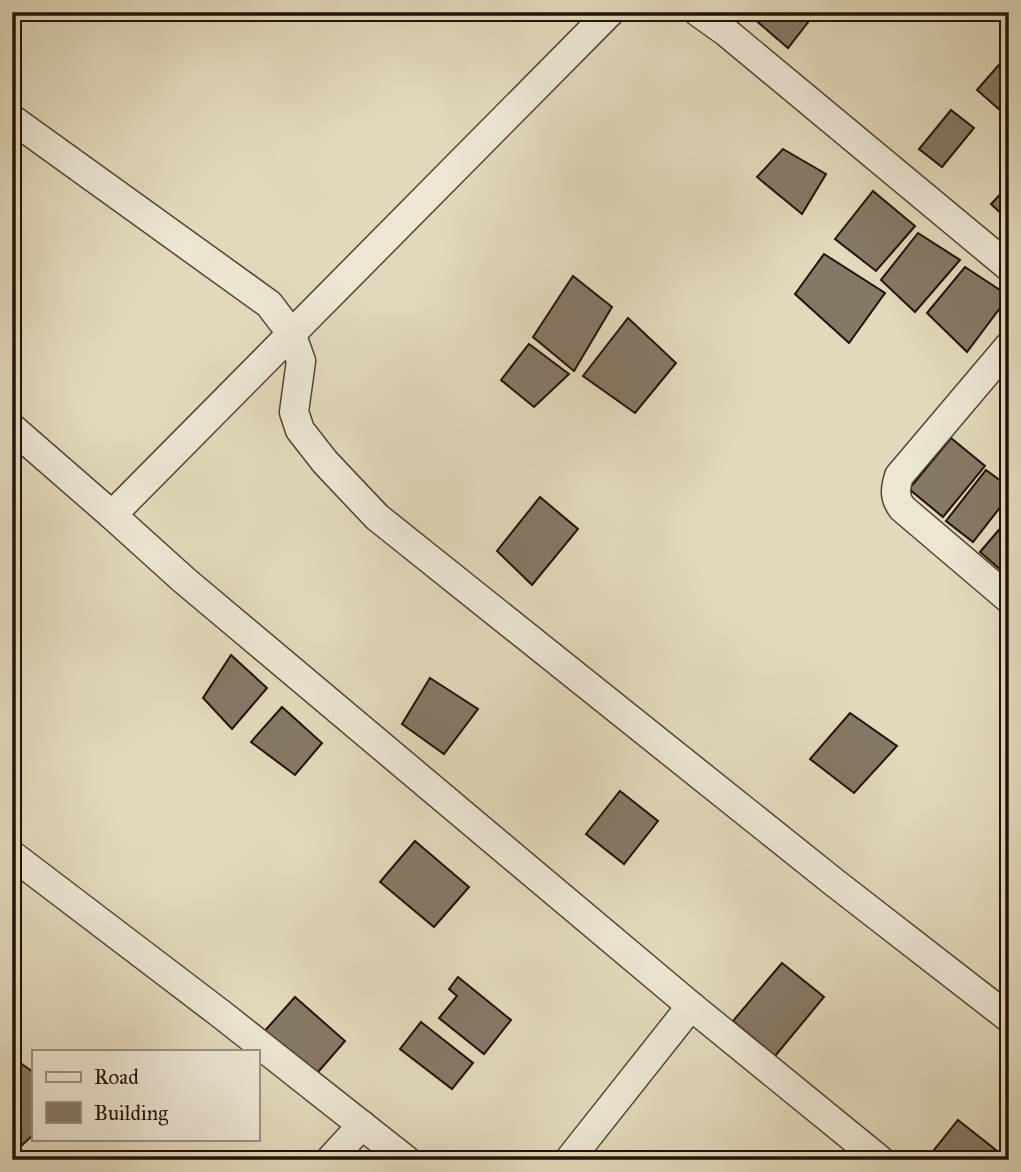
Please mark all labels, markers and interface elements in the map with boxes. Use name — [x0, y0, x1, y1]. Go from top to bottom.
legend — [32, 1050, 259, 1140]
text: Road — [94, 1064, 139, 1090]
text: Building — [94, 1100, 168, 1126]

